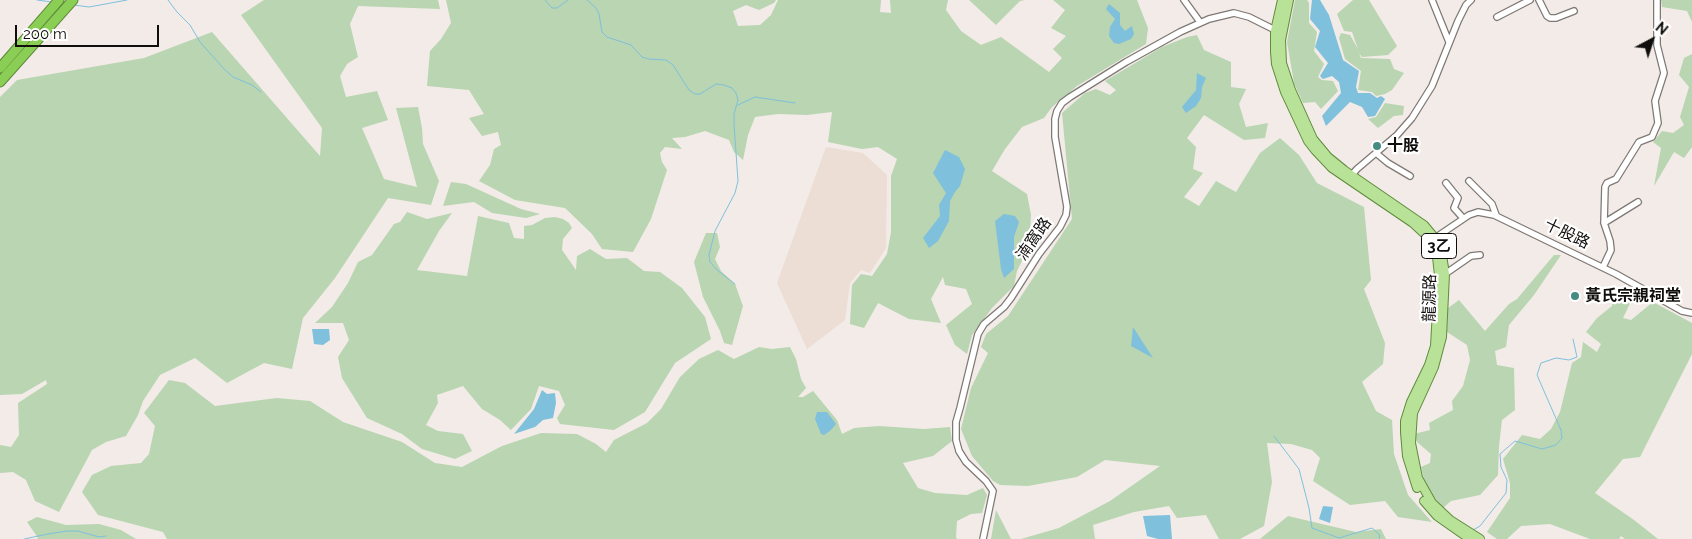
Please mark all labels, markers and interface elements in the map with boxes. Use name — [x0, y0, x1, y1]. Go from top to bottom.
scale bar — [18, 15, 161, 47]
north arrow — [1627, 15, 1677, 65]
text: N — [1652, 19, 1671, 38]
text: 200 m — [23, 25, 67, 43]
place label: 十股 — [1387, 136, 1419, 156]
marker: 十股 — [1371, 140, 1383, 152]
street label: 湳窩路 — [1012, 214, 1056, 264]
street label: 十股路 — [1541, 215, 1593, 253]
road number: 3乙 — [1422, 234, 1456, 258]
street label: 龍源路 — [1420, 274, 1440, 322]
place label: 黃氏宗親祠堂 — [1585, 286, 1681, 306]
marker: 黃氏宗親祠堂 — [1569, 290, 1581, 302]

